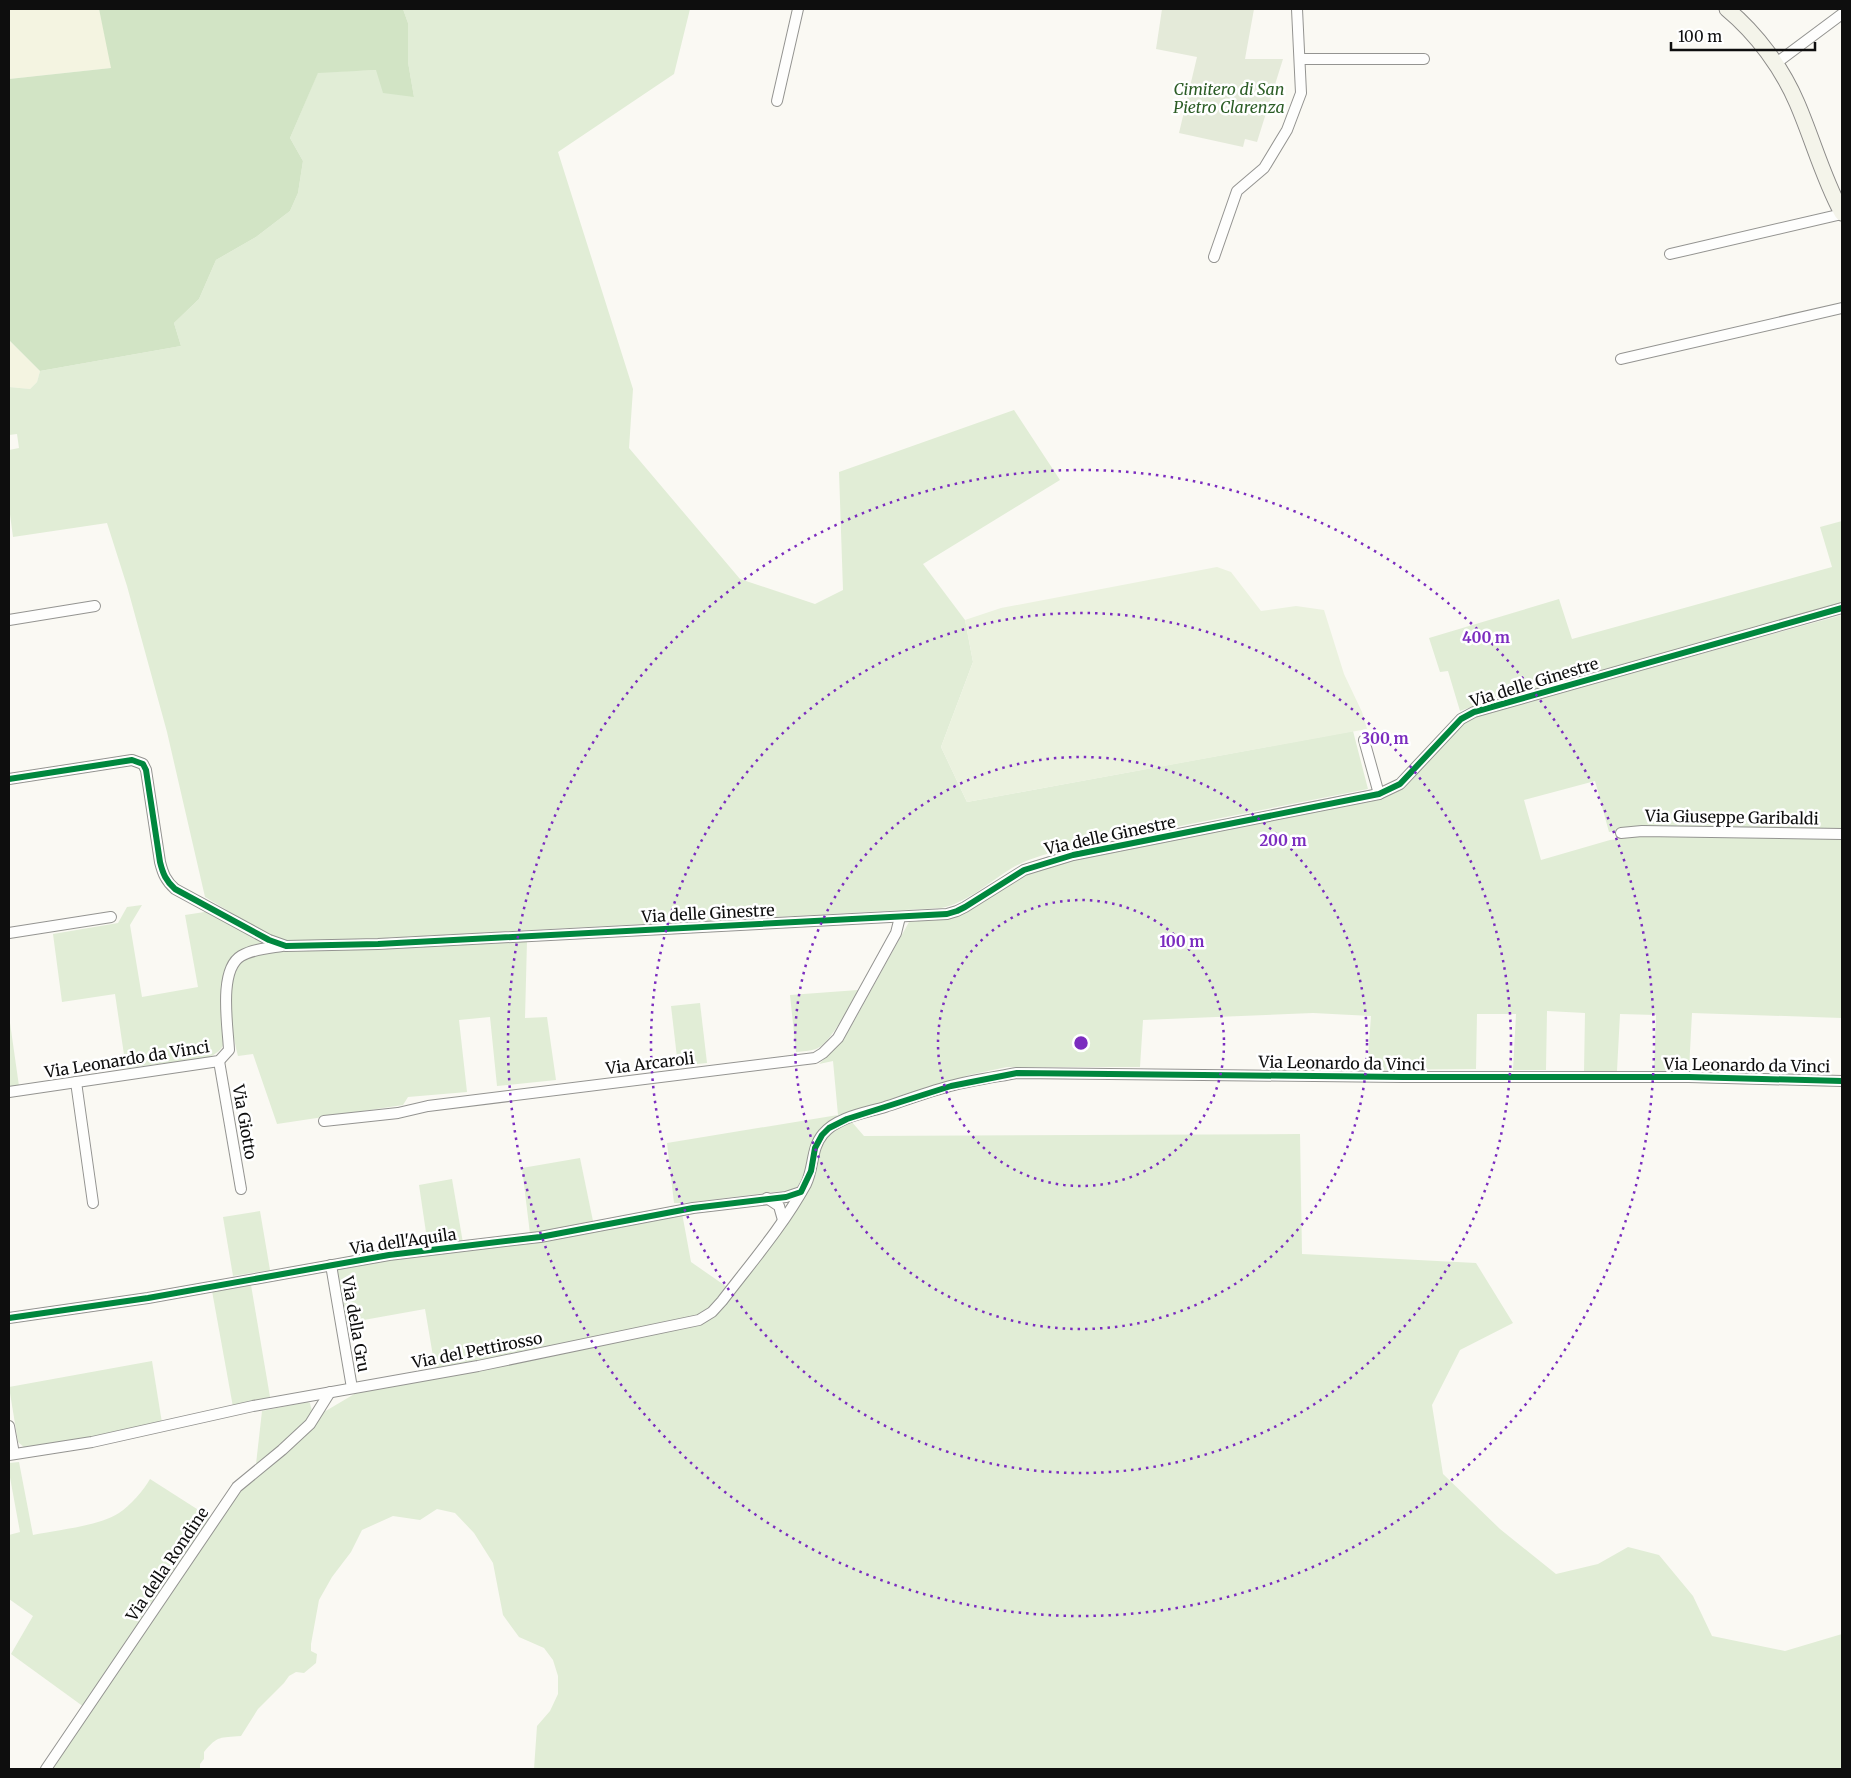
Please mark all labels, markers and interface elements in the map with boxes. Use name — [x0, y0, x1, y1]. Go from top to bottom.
scale bar — [1671, 20, 1815, 52]
text: 100 m — [1678, 27, 1722, 46]
park label: Cimitero di San Pietro Clarenza — [1173, 79, 1285, 117]
text: 400 m — [1462, 628, 1510, 647]
street label: Via delle Ginestre — [1466, 653, 1601, 711]
text: 300 m — [1361, 729, 1409, 748]
street label: Via Giuseppe Garibaldi — [1644, 805, 1819, 829]
street label: Via delle Ginestre — [1042, 811, 1177, 859]
text: 200 m — [1259, 831, 1307, 850]
street label: Via delle Ginestre — [640, 900, 775, 927]
text: 100 m — [1160, 932, 1204, 951]
centre of rings — [1072, 1034, 1090, 1052]
street label: Via Leonardo da Vinci — [42, 1036, 211, 1082]
street label: Via Arcaroli — [604, 1048, 695, 1078]
street label: Via Leonardo da Vinci — [1258, 1052, 1425, 1074]
street label: Via Leonardo da Vinci — [1663, 1054, 1830, 1076]
street label: Via Giotto — [228, 1082, 261, 1161]
street label: Via dell'Aquila — [347, 1224, 458, 1259]
street label: Via della Gru — [338, 1273, 374, 1374]
street label: Via del Pettirosso — [409, 1328, 544, 1373]
street label: Via della Rondine — [121, 1503, 213, 1626]

